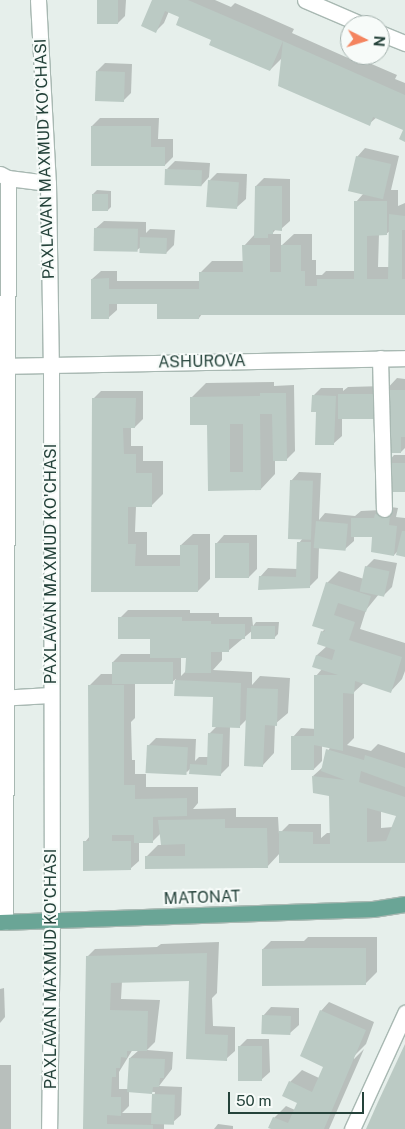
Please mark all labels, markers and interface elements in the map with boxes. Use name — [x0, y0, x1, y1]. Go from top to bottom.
north arrow — [340, 15, 390, 65]
text: N — [371, 35, 387, 47]
street label: PAXLAVAN MAXMUD KO'CHASI — [31, 38, 59, 280]
street label: ASHUROVA — [158, 352, 246, 372]
street label: PAXLAVAN MAXMUD KO'CHASI — [41, 444, 61, 684]
street label: PAXLAVAN MAXMUD KO'CHASI — [41, 849, 61, 1089]
street label: MATONAT — [163, 887, 241, 909]
scale bar — [230, 1082, 366, 1114]
text: 50 m — [236, 1092, 271, 1109]

